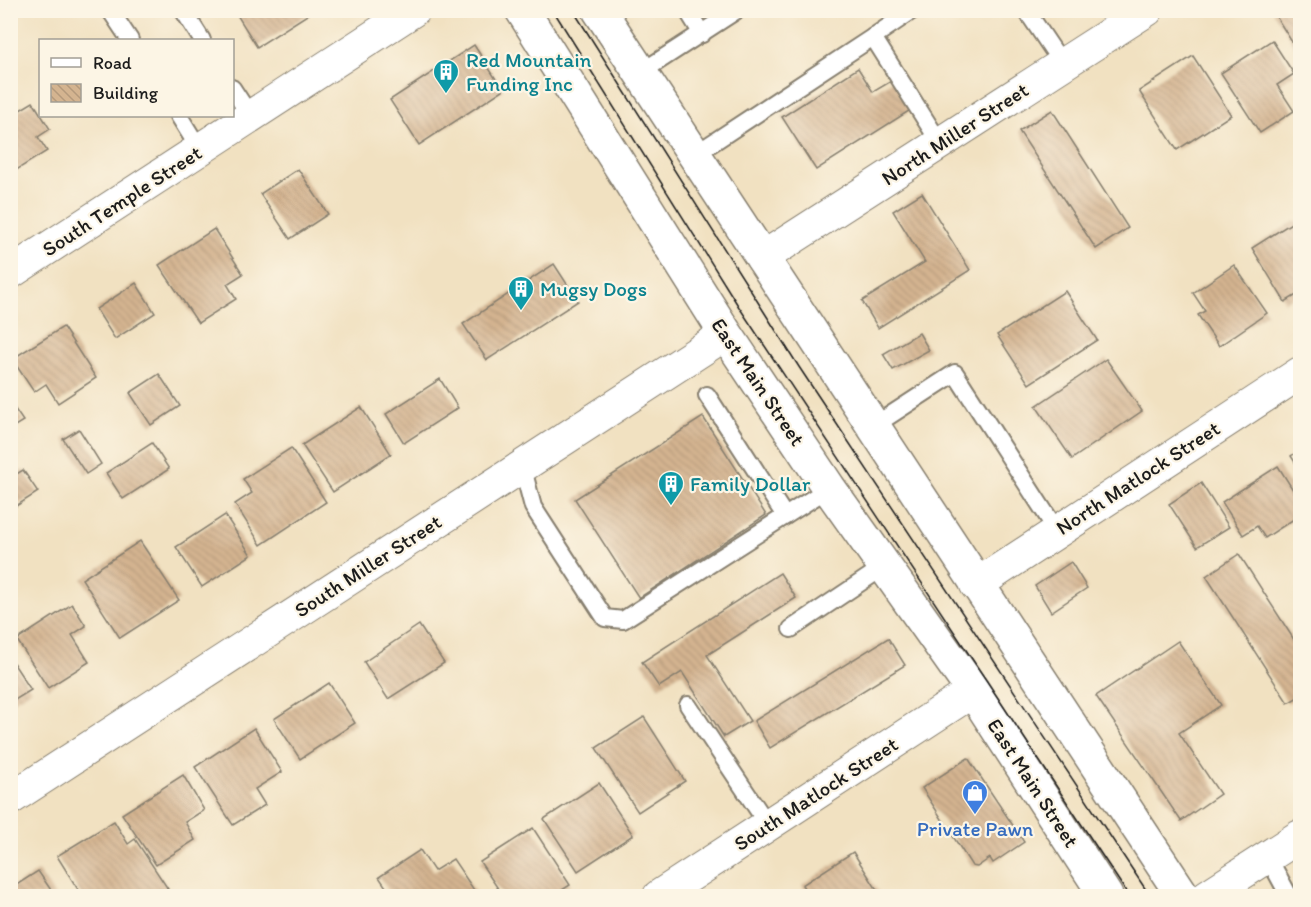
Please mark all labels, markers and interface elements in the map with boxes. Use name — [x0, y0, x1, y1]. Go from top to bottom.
legend — [39, 39, 234, 117]
place label: Red Mountain Funding Inc — [466, 47, 592, 96]
text: Road — [93, 52, 132, 74]
building icon: Red Mountain Funding Inc — [431, 57, 461, 95]
street label: North Miller Street — [877, 77, 1033, 190]
text: Building — [93, 82, 159, 104]
street label: South Temple Street — [37, 140, 206, 261]
building icon: Mugsy Dogs — [506, 274, 536, 312]
place label: Mugsy Dogs — [540, 276, 647, 301]
street label: East Main Street — [706, 313, 810, 450]
street label: North Matlock Street — [1051, 415, 1224, 540]
building icon: Family Dollar — [656, 469, 686, 507]
place label: Family Dollar — [690, 471, 811, 496]
street label: South Miller Street — [290, 509, 446, 622]
street label: East Main Street — [982, 714, 1084, 852]
street label: South Matlock Street — [729, 731, 902, 856]
shop icon: Private Pawn — [960, 778, 990, 816]
place label: Private Pawn — [917, 816, 1033, 841]

